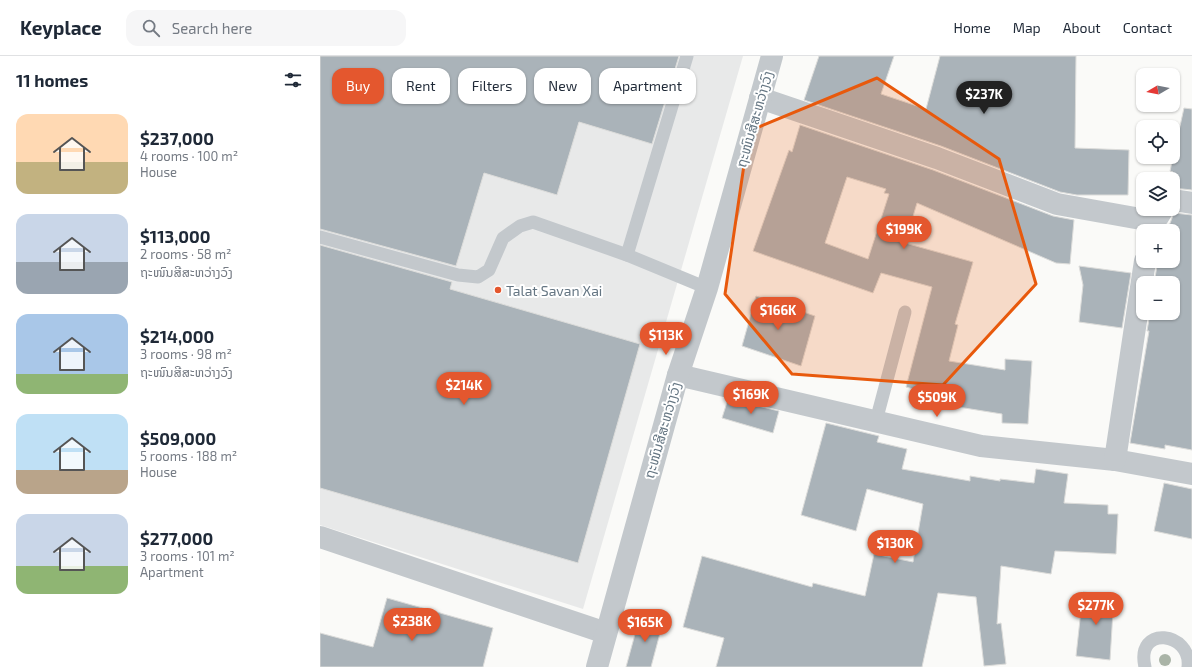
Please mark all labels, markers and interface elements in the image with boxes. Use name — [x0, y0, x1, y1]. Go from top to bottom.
search box — [126, 10, 406, 46]
text: Keyplace — [20, 16, 102, 39]
icon: search — [140, 17, 162, 39]
text: Search here — [172, 19, 252, 37]
text: Home — [954, 19, 991, 36]
text: Map — [1013, 19, 1041, 36]
text: About — [1063, 19, 1101, 36]
text: Contact — [1123, 19, 1172, 36]
chip: Buy — [332, 68, 384, 104]
chip: Rent — [392, 68, 450, 104]
chip: Filters — [458, 68, 526, 104]
chip: New — [534, 68, 591, 104]
chip: Apartment — [599, 68, 696, 104]
north arrow — [1136, 68, 1180, 112]
map controls — [1136, 68, 1180, 320]
icon: filters — [282, 69, 304, 91]
street label: ຖະໜົນສີສະຫວ່າງວົງ — [732, 69, 776, 169]
text: 11 homes — [16, 70, 88, 90]
pin: $237K — [956, 81, 1012, 115]
text: $237K — [965, 86, 1003, 102]
button: locate — [1136, 120, 1180, 164]
text: $237,000 — [140, 128, 214, 148]
icon: home — [48, 130, 96, 178]
text: 4 rooms · 100 m² — [140, 148, 238, 164]
text: House — [140, 164, 177, 180]
button: layers — [1136, 172, 1180, 216]
pin: $199K — [876, 216, 932, 250]
text: $199K — [886, 221, 922, 237]
button: + — [1136, 224, 1180, 268]
text: $113,000 — [140, 226, 210, 246]
icon: home — [48, 230, 96, 278]
text: 2 rooms · 58 m² — [140, 246, 231, 262]
text: ຖະໜົນສີສະຫວ່າງວົງ — [140, 264, 233, 280]
button: − — [1136, 276, 1180, 320]
place label: Talat Savan Xai — [506, 282, 602, 299]
marker: Talat Savan Xai — [493, 285, 503, 295]
pin: $166K — [750, 297, 806, 331]
text: $166K — [760, 302, 796, 318]
pin: $113K — [638, 322, 694, 356]
text: $214,000 — [140, 326, 214, 346]
text: $113K — [649, 327, 683, 343]
icon: home — [48, 330, 96, 378]
text: 3 rooms · 98 m² — [140, 346, 232, 362]
text: ຖະໜົນສີສະຫວ່າງວົງ — [140, 364, 233, 380]
pin: $214K — [436, 372, 492, 406]
text: $214K — [445, 377, 483, 393]
street label: ຖະໜົນສີສະຫວ່າງວົງ — [640, 380, 684, 480]
pin: $169K — [723, 381, 779, 415]
pin: $509K — [909, 384, 965, 418]
text: $169K — [733, 386, 769, 402]
text: $509K — [918, 389, 956, 405]
text: $509,000 — [140, 428, 216, 448]
icon: home — [48, 430, 96, 478]
text: 5 rooms · 188 m² — [140, 448, 237, 464]
text: House — [140, 464, 177, 480]
text: $277,000 — [140, 528, 213, 548]
icon: home — [48, 530, 96, 578]
pin: $130K — [867, 530, 923, 564]
text: $130K — [877, 535, 913, 551]
text: 3 rooms · 101 m² — [140, 548, 235, 564]
text: Apartment — [140, 564, 204, 580]
pin: $277K — [1068, 592, 1124, 626]
text: $277K — [1077, 597, 1115, 613]
pin: $238K — [384, 608, 440, 642]
pin: $165K — [617, 609, 673, 643]
text: $238K — [393, 613, 431, 629]
text: $165K — [627, 614, 663, 630]

